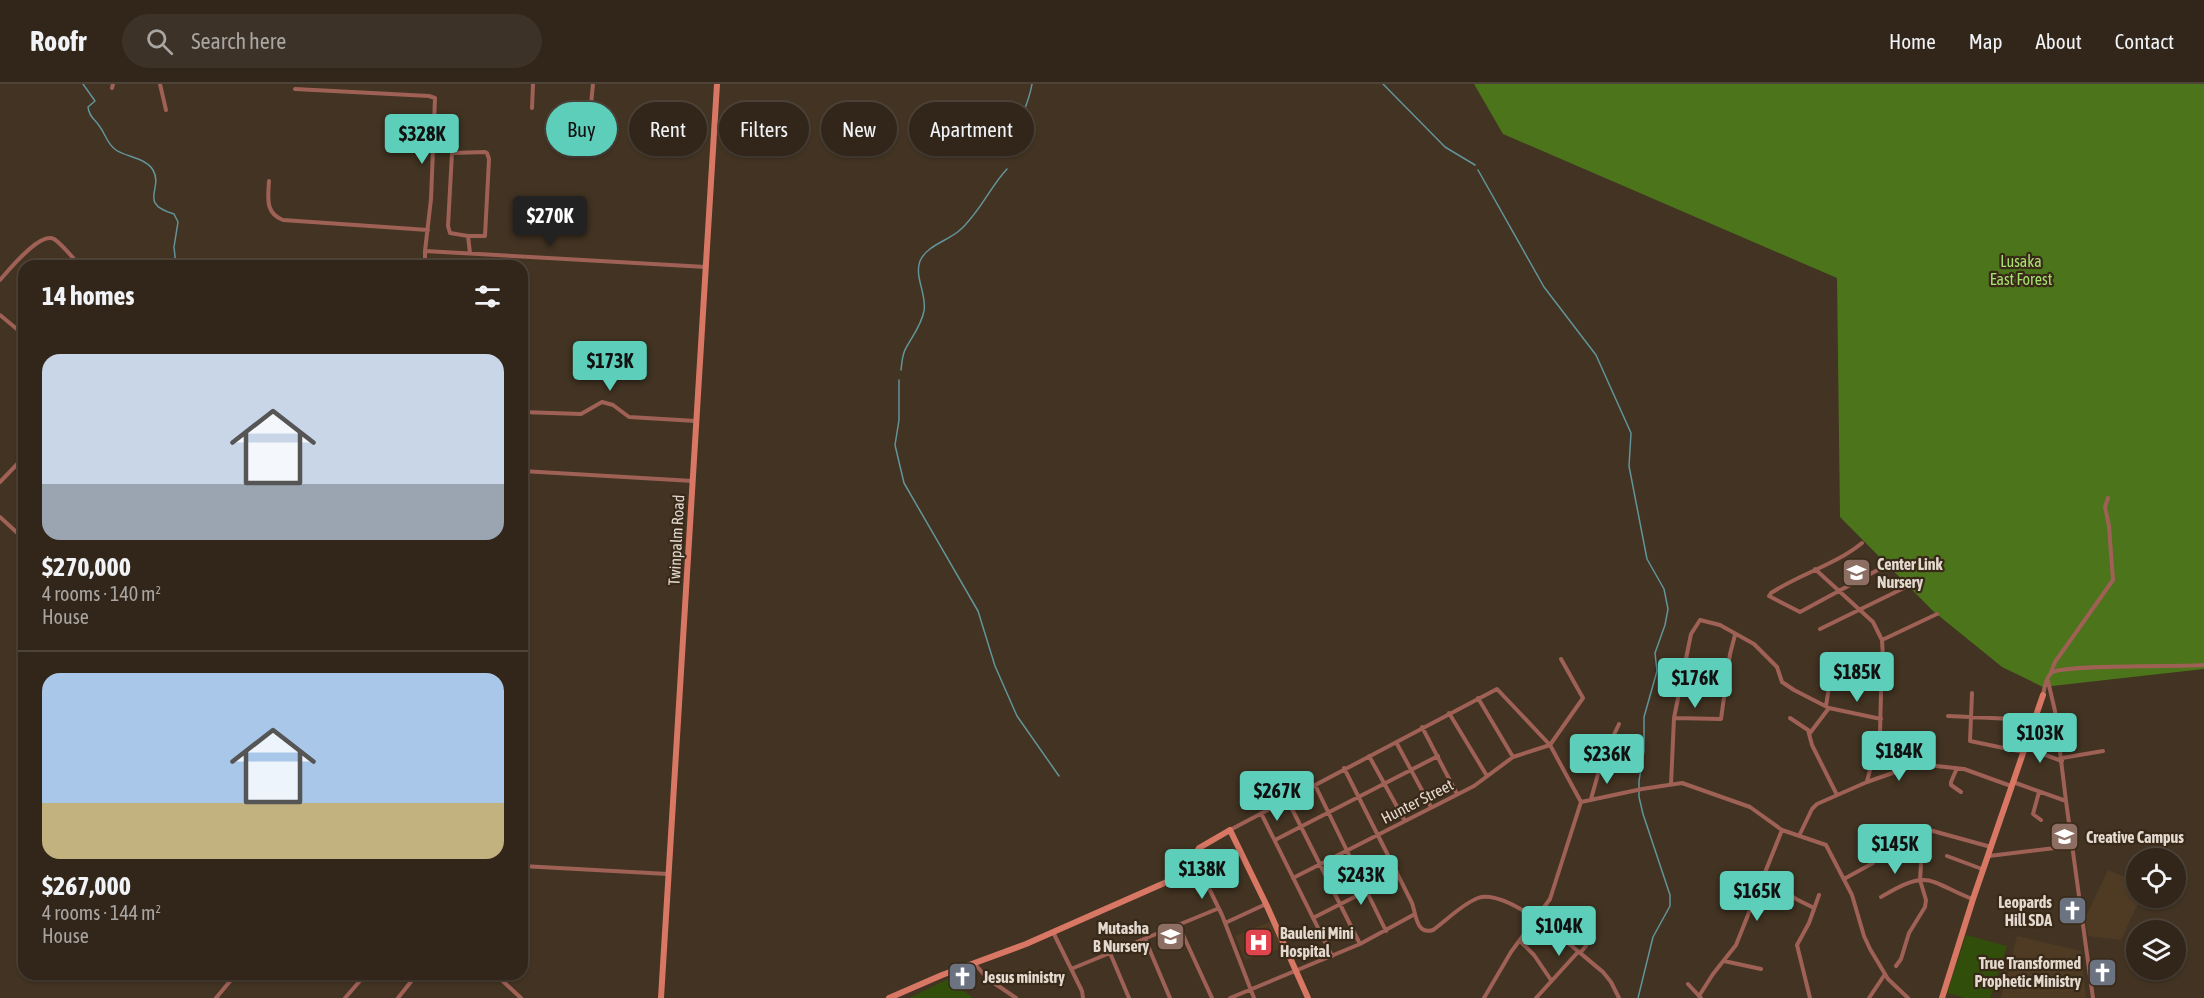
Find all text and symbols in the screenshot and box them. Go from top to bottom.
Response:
search box [122,14,542,68]
text: Roofr [30,25,86,57]
icon: search [143,25,176,58]
text: Search here [191,28,286,54]
text: Home [1889,29,1936,53]
text: Map [1969,29,2003,53]
text: About [2036,29,2082,53]
text: Contact [2115,29,2174,53]
chip: Buy [546,102,617,156]
chip: Rent [629,102,707,156]
chip: Filters [719,102,809,156]
chip: New [821,102,897,156]
chip: Apartment [909,102,1034,156]
pin: $328K [380,114,464,165]
text: $328K [399,122,445,145]
pin: $270K [508,196,592,247]
text: $270K [527,204,573,227]
park label: Lusaka East Forest [1990,252,2053,288]
icon: filters [471,280,504,313]
text: 14 homes [42,281,135,311]
pin: $173K [568,341,652,392]
text: $173K [587,349,633,372]
icon: home [219,393,327,501]
street label: Twinpalm Road [665,494,688,586]
text: $270,000 [42,552,131,582]
place label: Center Link Nursery [1877,555,1943,591]
school or university icon: Center Link Nursery [1840,557,1872,589]
text: 4 rooms · 140 m² [42,582,161,605]
text: House [42,605,89,628]
pin: $185K [1815,652,1899,703]
pin: $176K [1653,658,1737,709]
text: $185K [1834,660,1880,683]
text: $176K [1672,666,1718,689]
icon: home [219,712,327,820]
pin: $103K [1998,713,2082,764]
text: $103K [2017,721,2063,744]
pin: $184K [1857,731,1941,782]
pin: $236K [1565,734,1649,785]
text: $184K [1876,739,1922,762]
text: $236K [1584,742,1630,765]
pin: $267K [1235,771,1319,822]
street label: Hunter Street [1378,775,1456,827]
text: $267K [1254,779,1300,802]
school or university icon: Creative Campus [2049,821,2081,853]
pin: $145K [1853,824,1937,875]
place label: Creative Campus [2086,828,2184,846]
text: $145K [1872,832,1918,855]
map controls [2126,848,2186,980]
button: locate [2126,848,2186,908]
pin: $138K [1160,849,1244,900]
pin: $243K [1319,855,1403,906]
text: $138K [1179,857,1225,880]
text: $243K [1338,863,1384,886]
text: $267,000 [42,871,131,901]
pin: $165K [1715,871,1799,922]
text: $165K [1734,879,1780,902]
place label: Leopards Hill SDA [1998,893,2052,929]
church icon: Leopards Hill SDA [2057,895,2089,927]
text: 4 rooms · 144 m² [42,901,161,924]
pin: $104K [1517,906,1601,957]
text: $104K [1536,914,1582,937]
place label: Mutasha B Nursery [1093,919,1149,955]
button: layers [2126,920,2186,980]
school or university icon: Mutasha B Nursery [1154,921,1186,953]
text: House [42,924,89,947]
place label: Bauleni Mini Hospital [1280,924,1354,960]
hospital icon: Bauleni Mini Hospital [1243,926,1275,958]
place label: True Transformed Prophetic Ministry [1975,954,2081,990]
church icon: True Transformed Prophetic Ministry [2086,956,2118,988]
church icon: Jesus ministry [946,961,978,993]
place label: Jesus ministry [982,968,1065,986]

